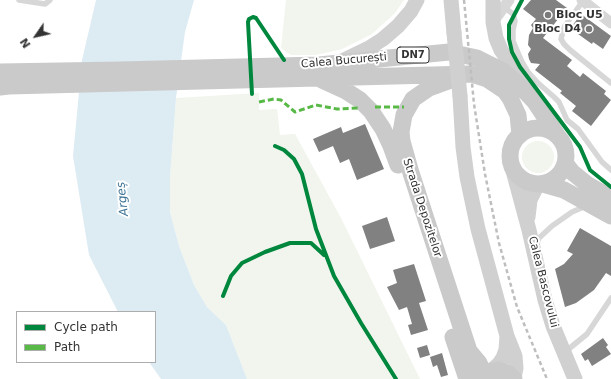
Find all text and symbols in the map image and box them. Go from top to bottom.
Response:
place label: Bloc U5 [556,8,603,22]
marker: Bloc U5 [543,10,553,20]
north arrow [16,16,56,56]
place label: Bloc D4 [534,22,581,36]
marker: Bloc D4 [584,24,594,34]
text: N [18,36,34,50]
road number: DN7 [397,47,429,63]
street label: Calea București [301,51,387,71]
street label: Strada Depozitelor [400,157,444,259]
water label: Argeș [114,181,132,217]
street label: Calea Bascovului [525,235,561,329]
legend [16,311,156,363]
text: Cycle path [54,320,118,334]
text: Path [54,340,80,354]

